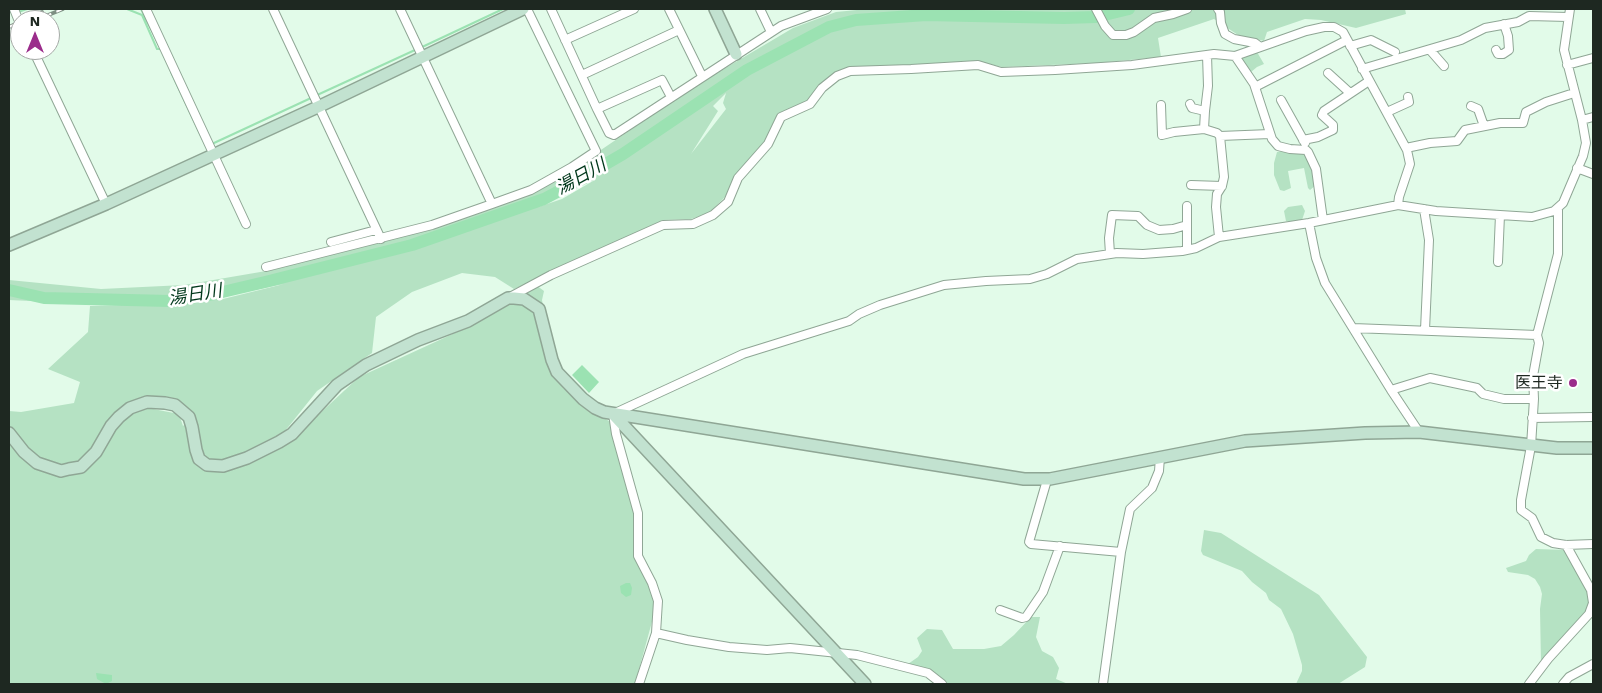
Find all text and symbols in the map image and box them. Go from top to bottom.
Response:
north arrow [10,10,60,60]
text: N [30,13,40,29]
water label: 湯日川 [552,154,610,200]
water label: 湯日川 [167,280,223,310]
place label: 医王寺 [1515,373,1563,393]
marker: 医王寺 [1567,377,1579,389]

